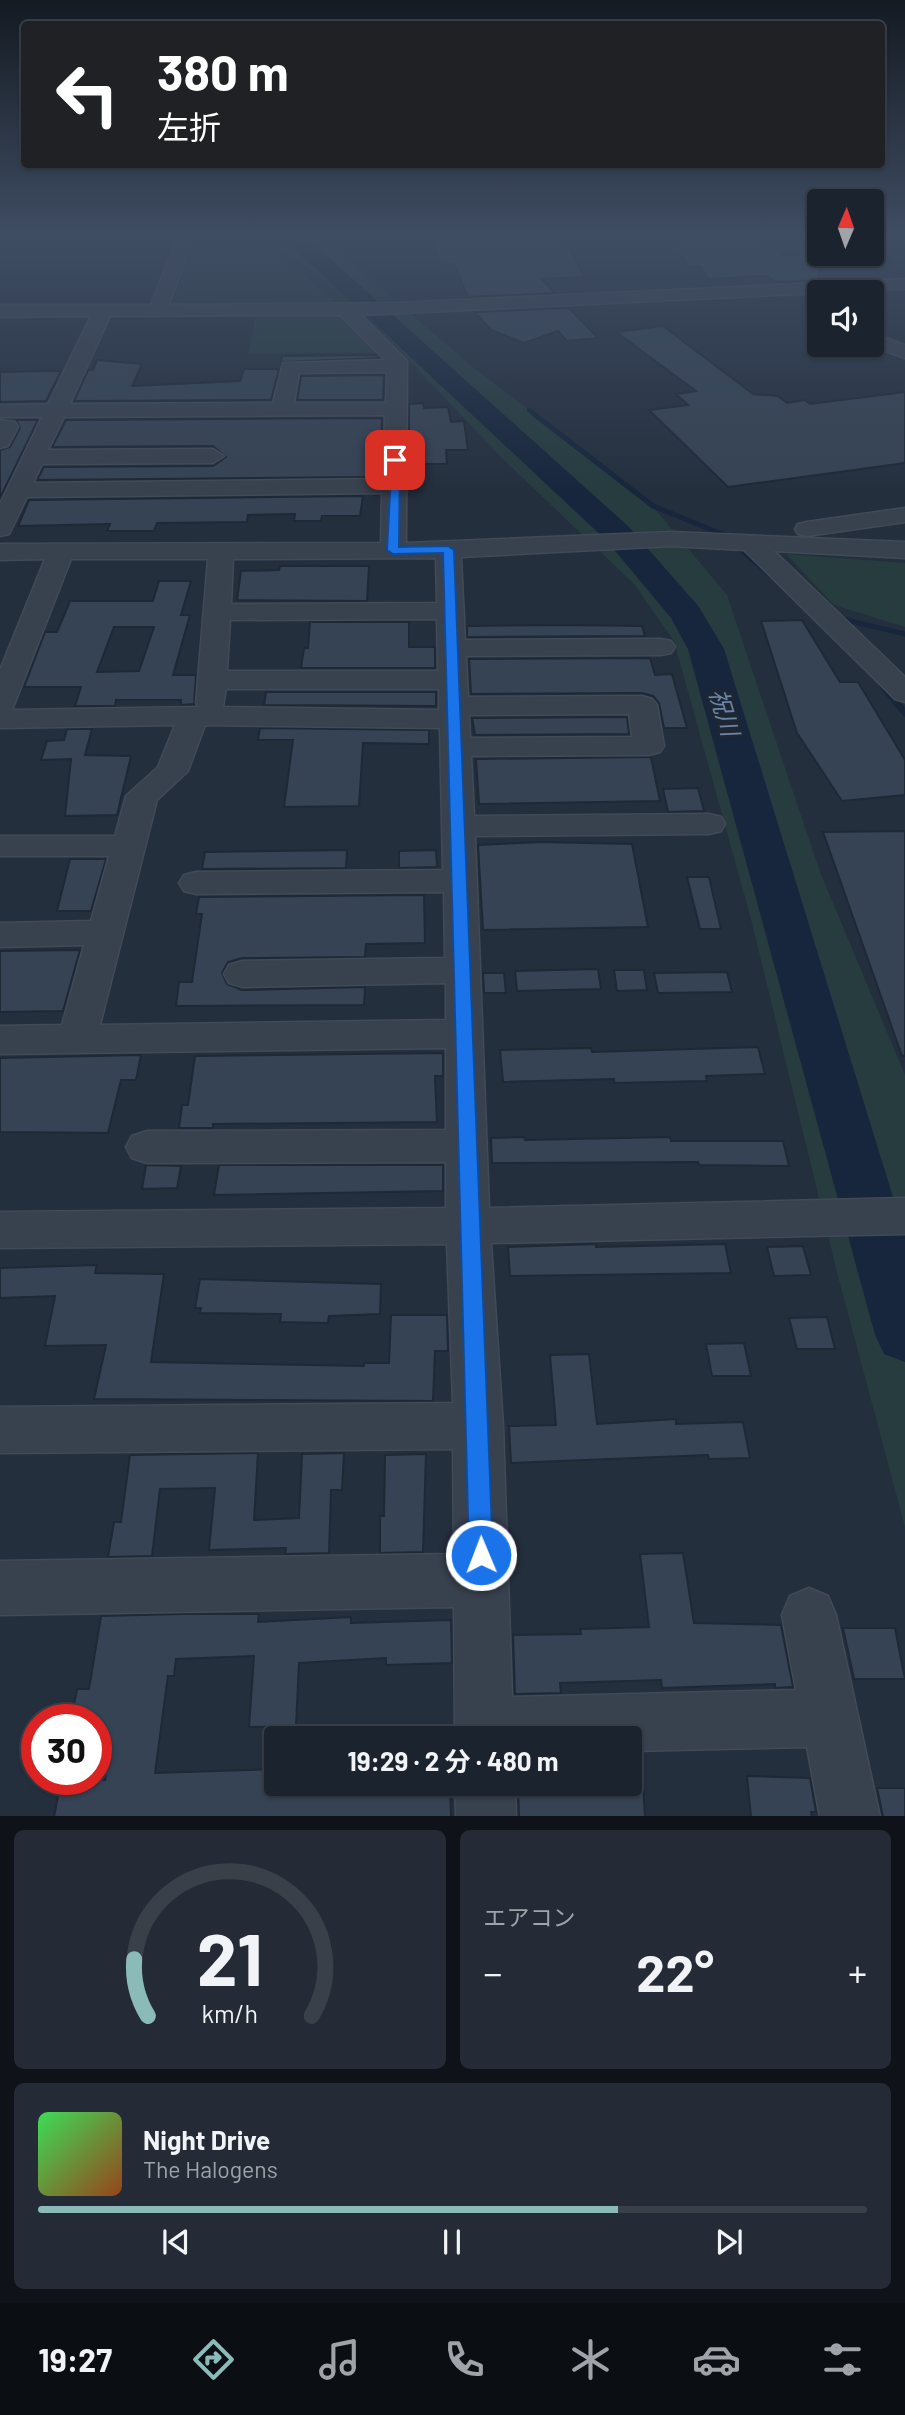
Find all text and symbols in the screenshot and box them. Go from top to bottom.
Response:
text: 380 m [157,42,289,101]
icon: left [42,49,133,140]
text: 左折 [157,107,221,145]
north arrow [807,189,884,266]
map controls [807,189,884,357]
button: sound [807,280,884,357]
pin [365,430,425,490]
icon: arrive [376,441,414,479]
water label: 祝川 [704,685,747,742]
position arrow [444,1518,518,1592]
speed limit sign: 30 [21,1704,112,1795]
text: 19:29 · 2 分 · 480 m [347,1745,559,1776]
text: エアコン [484,1903,576,1931]
text: 21 [197,1913,263,2001]
text: 22° [636,1940,714,2002]
text: − [484,1949,503,1995]
text: + [848,1949,867,1995]
text: km/h [201,1997,258,2027]
text: Night Drive [143,2124,270,2155]
text: The Halogens [143,2155,278,2183]
icon: previous [157,2223,195,2261]
icon: pause [433,2223,471,2261]
icon: next [710,2223,748,2261]
icon: directions [189,2335,238,2384]
icon: music [315,2335,364,2384]
icon: phone [440,2335,489,2384]
icon: climate [566,2335,615,2384]
icon: car [692,2335,741,2384]
icon: filters [818,2335,867,2384]
text: 19:27 [38,2340,112,2378]

